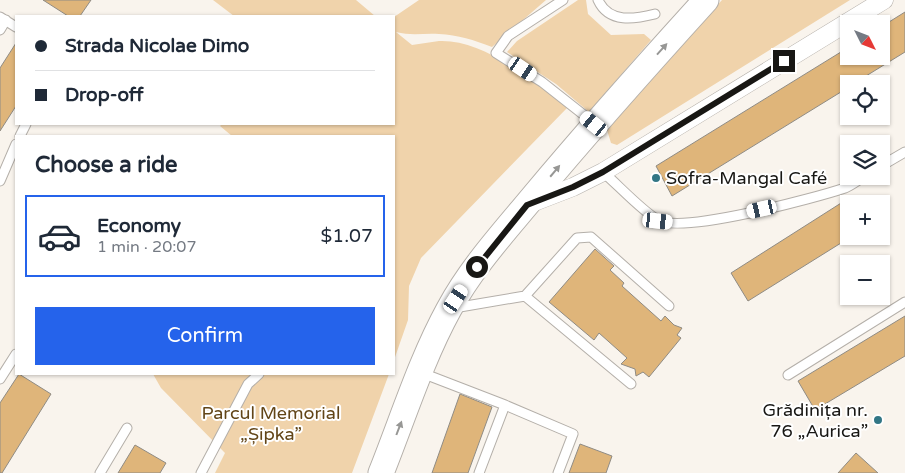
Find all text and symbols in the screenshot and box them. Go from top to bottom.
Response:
north arrow [840,15,890,65]
map controls [840,15,890,305]
text: Strada Nicolae Dimo [65,35,249,57]
one-way arrow [656,42,667,55]
route end [773,50,795,72]
car [506,54,539,84]
button: locate [840,75,890,125]
text: Drop-off [65,84,144,106]
car [577,109,610,139]
button: layers [840,135,890,185]
text: Choose a ride [35,152,178,178]
one-way arrow [549,165,560,178]
place label: Sofra-Mangal Café [666,167,827,189]
marker: Sofra-Mangal Café [650,172,662,184]
button: + [840,195,890,245]
car [745,198,778,220]
car [642,212,673,230]
icon: car [37,214,82,259]
text: Economy [97,215,181,237]
text: $1.07 [321,225,373,247]
text: 1 min · 20:07 [97,237,196,257]
button: − [840,255,890,305]
route start [466,256,488,278]
car [441,282,470,316]
button: Confirm [35,307,375,365]
place label: Grădinița nr. 76 „Aurica” [762,399,868,442]
park label: Parcul Memorial „Șipka” [202,402,340,445]
marker: Grădinița nr. 76 „Aurica” [872,414,884,426]
one-way arrow [396,420,403,435]

